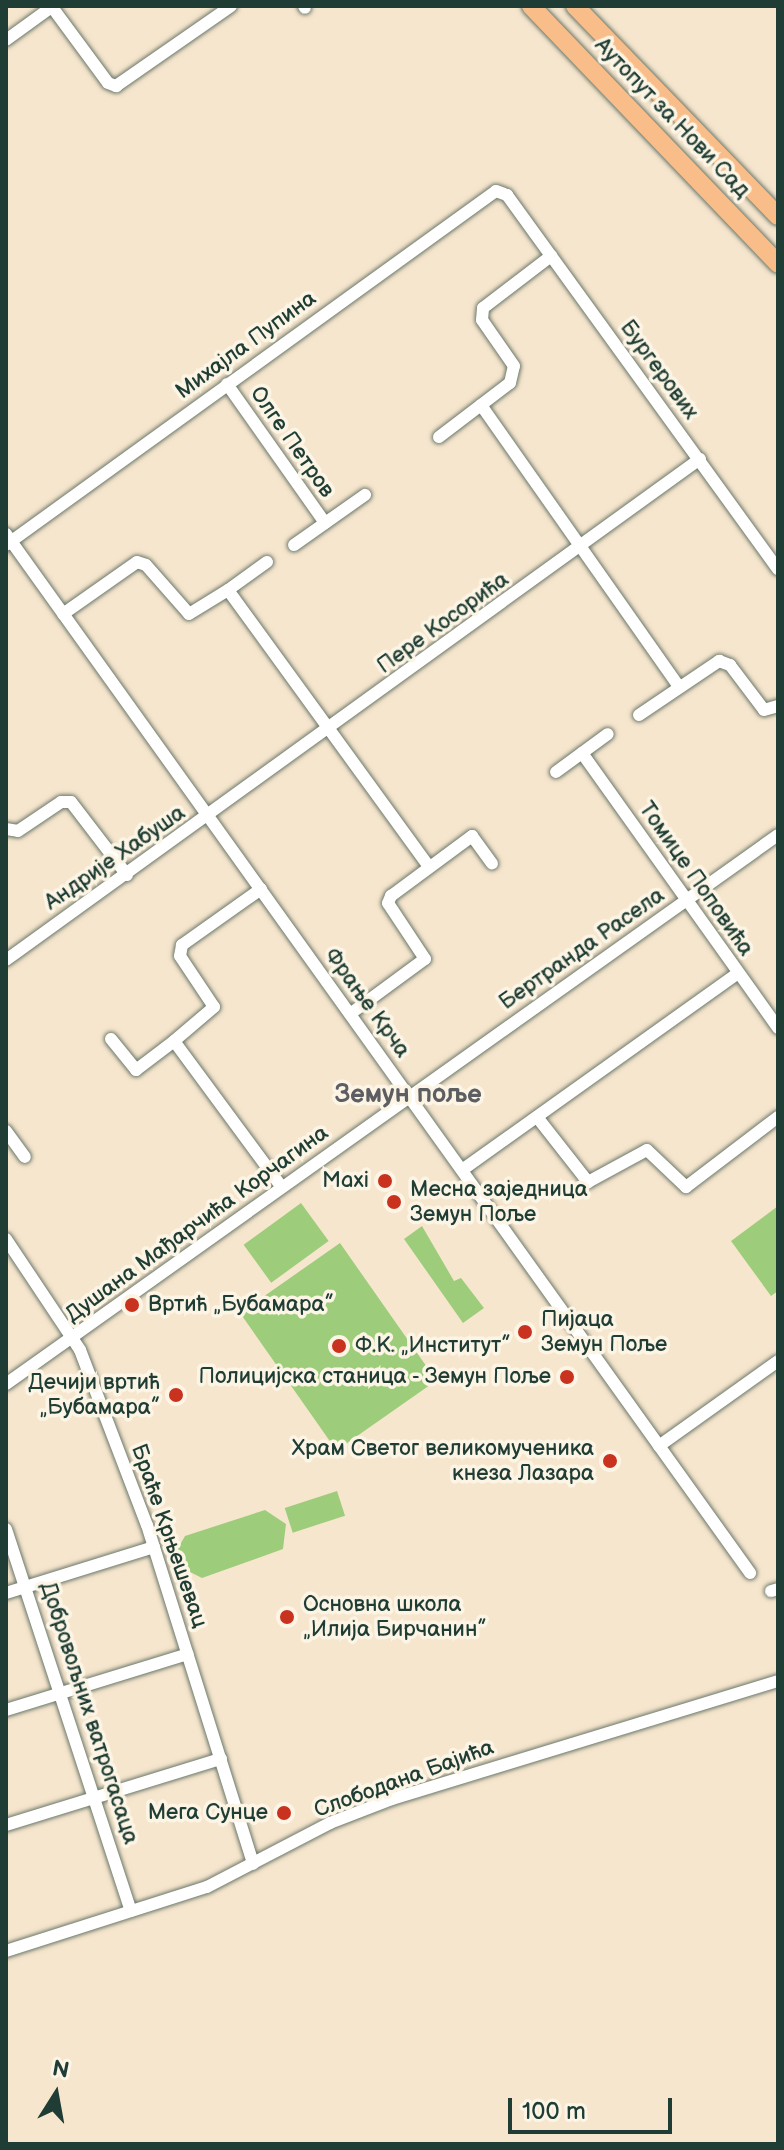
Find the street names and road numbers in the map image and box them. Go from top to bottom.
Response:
street label: Аутопут за Нови Сад [589,33,755,203]
street label: Михајла Пупина [171,285,321,405]
street label: Бургерових [614,315,704,425]
street label: Олге Петров [244,381,340,503]
street label: Пере Косорића [372,566,514,680]
street label: Томице Поповића [633,797,759,961]
street label: Андрије Хабуша [40,800,190,916]
street label: Бертранда Расела [494,882,670,1016]
street label: Фрање Крча [318,943,416,1063]
street label: Душана Мађарчића Корчагина [61,1120,333,1328]
street label: Браће Крњешевац [125,1441,213,1631]
street label: Добровољних ватрогасаца [34,1579,144,1847]
street label: Слободана Бајића [311,1734,497,1824]

